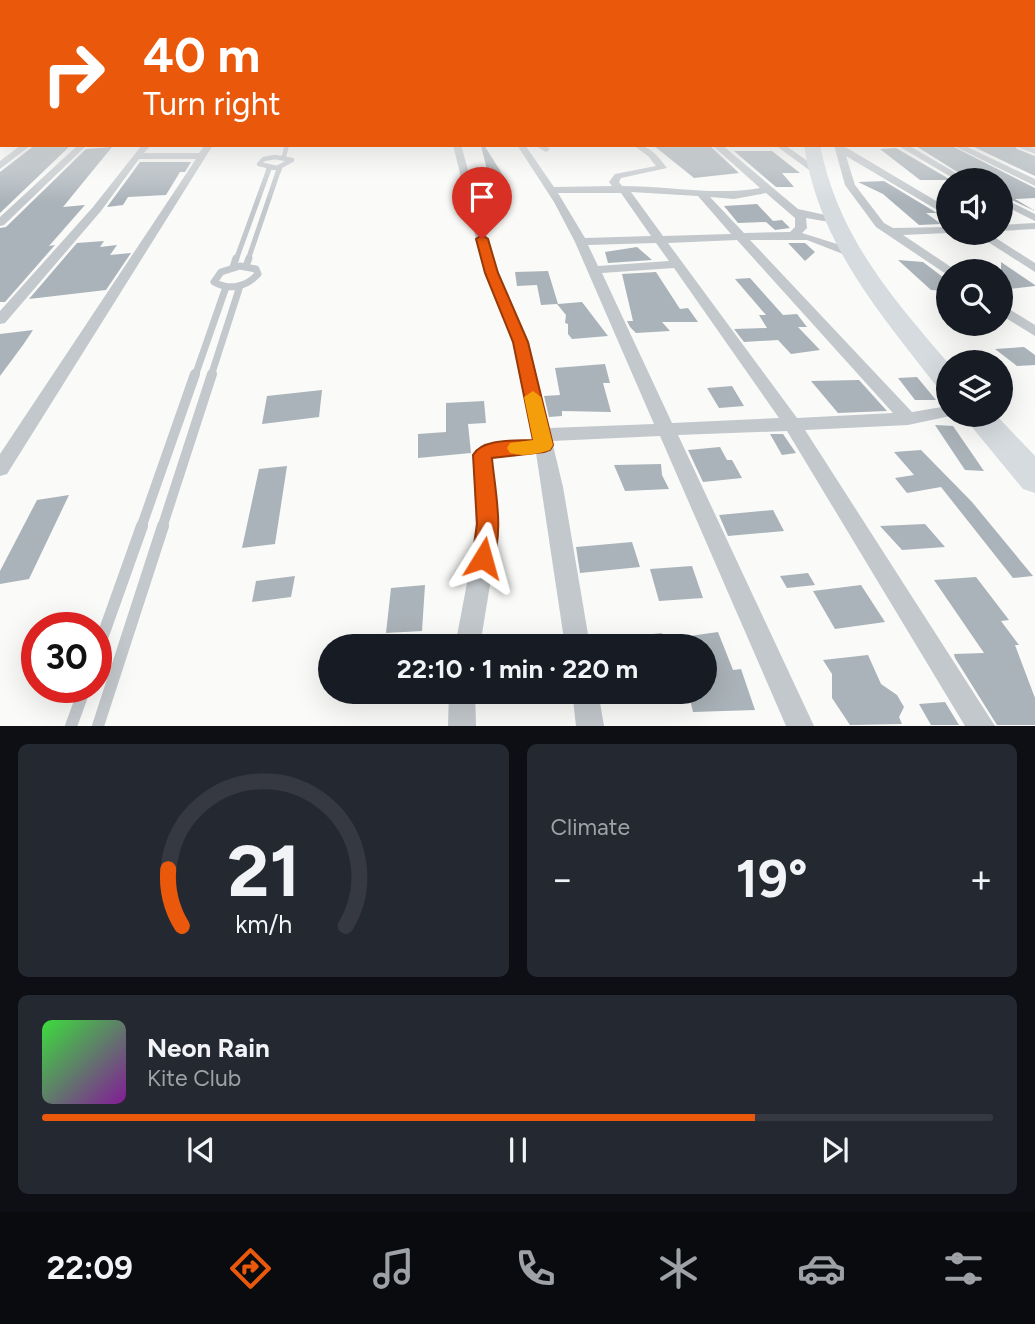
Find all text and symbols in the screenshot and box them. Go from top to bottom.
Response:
text: 40 m [143,25,260,84]
icon: right [28,28,119,119]
text: Turn right [143,85,281,123]
pin [452,167,512,239]
map controls [936,168,1013,427]
button: sound [936,168,1013,245]
icon: arrive [463,178,501,216]
button: search [936,259,1013,336]
button: layers [936,350,1013,427]
position arrow [446,521,520,595]
speed limit sign: 30 [21,612,112,703]
text: 22:10 · 1 min · 220 m [397,653,638,685]
text: Climate [551,813,630,841]
text: 21 [227,828,300,915]
text: 19° [736,848,808,910]
text: − [551,856,574,902]
text: + [969,856,993,902]
text: km/h [235,909,292,939]
text: Neon Rain [147,1032,270,1064]
text: Kite Club [147,1064,241,1092]
icon: previous [182,1131,220,1169]
icon: pause [499,1131,537,1169]
icon: next [816,1131,854,1169]
icon: directions [226,1244,275,1293]
icon: music [369,1244,418,1293]
icon: phone [511,1244,560,1293]
icon: climate [654,1244,703,1293]
icon: car [797,1244,846,1293]
icon: filters [939,1244,988,1293]
text: 22:09 [47,1249,133,1287]

